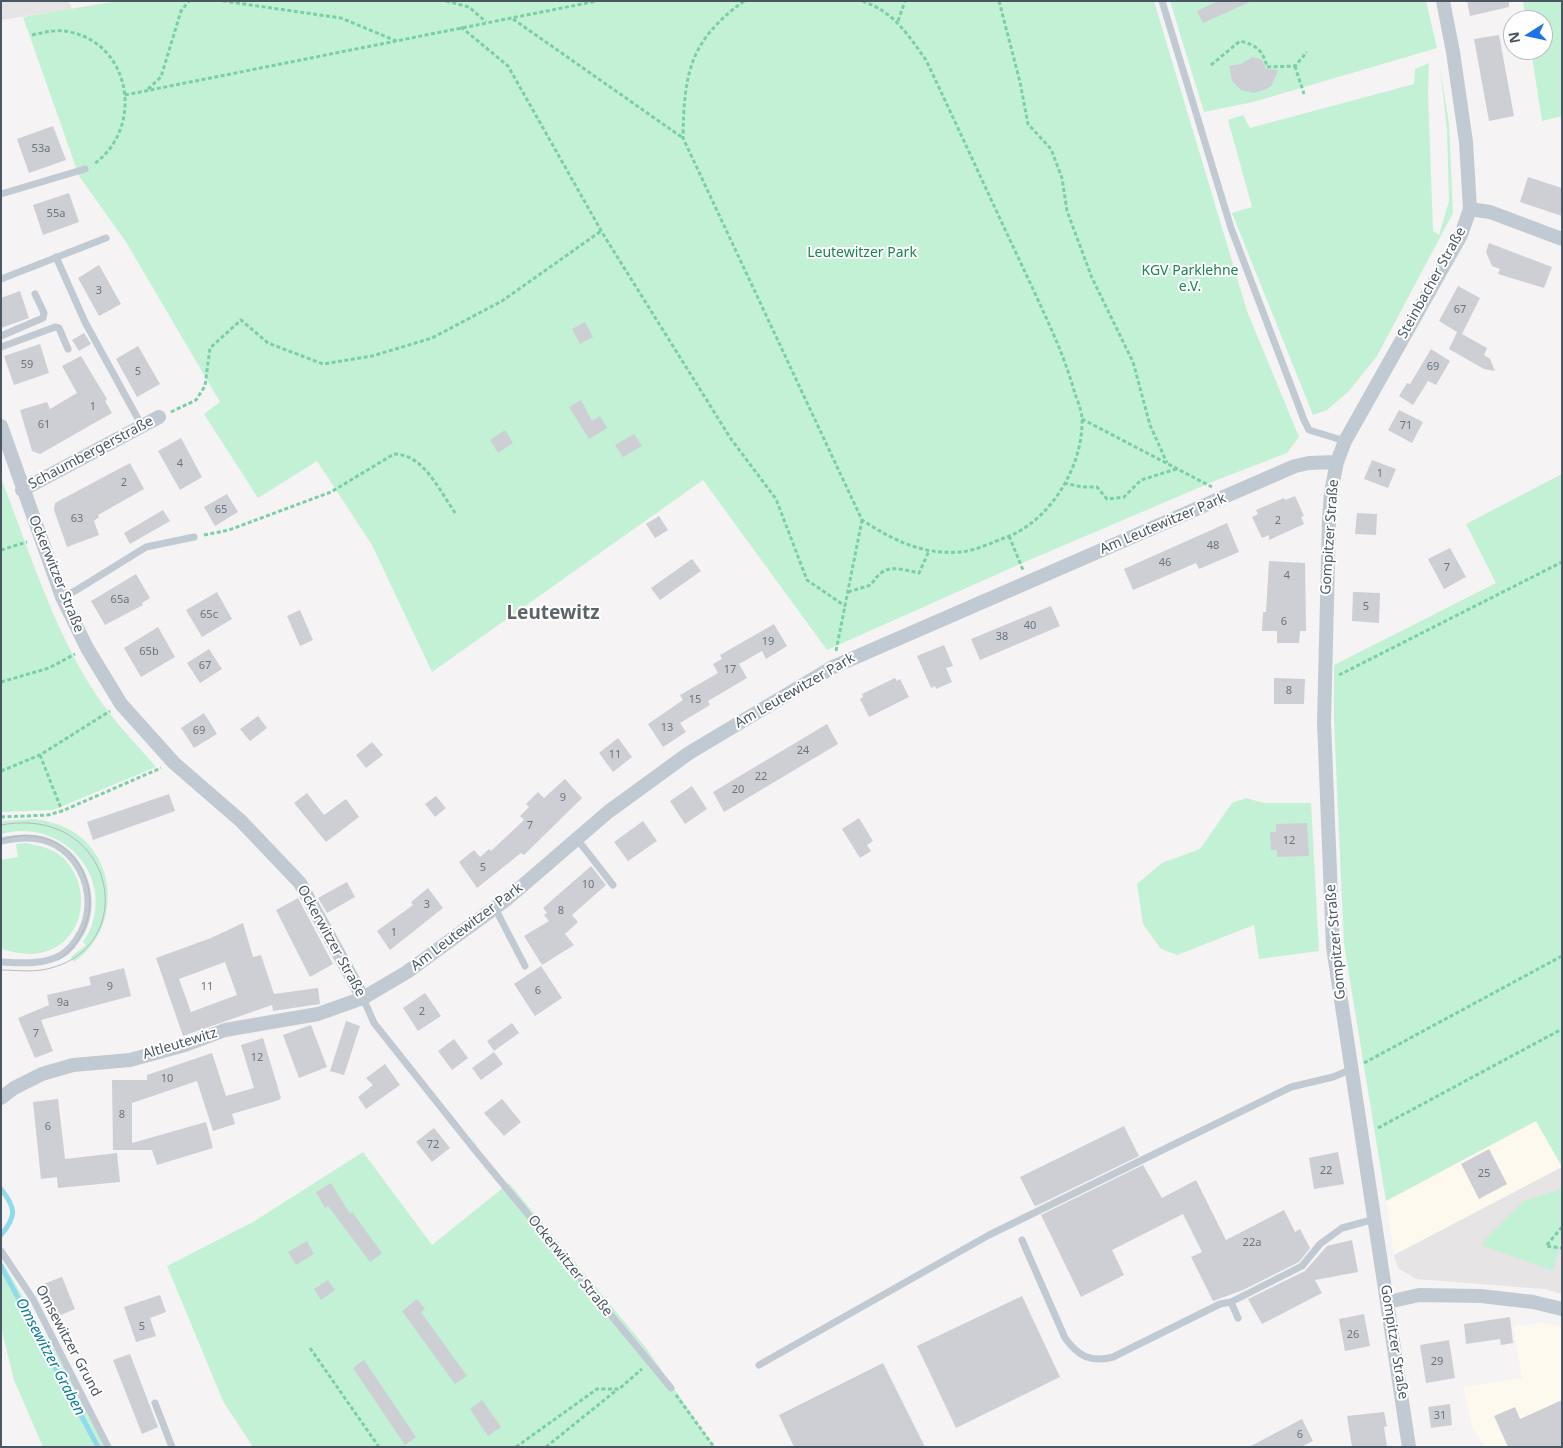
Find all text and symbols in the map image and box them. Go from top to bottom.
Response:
north arrow [1503,10,1553,60]
text: N [1503,30,1524,45]
house number: 53a [32,142,50,156]
house number: 55a [47,207,65,221]
street label: Steinbacher Straße [1394,224,1470,342]
park label: Leutewitzer Park [807,245,917,261]
park label: KGV Parklehne e.V. [1142,263,1238,296]
house number: 3 [96,284,102,298]
house number: 67 [1454,303,1466,317]
house number: 59 [21,358,33,372]
house number: 69 [1427,360,1439,374]
house number: 5 [135,365,141,379]
house number: 1 [90,400,96,414]
street label: Schaumbergerstraße [26,413,156,493]
house number: 61 [38,418,50,432]
house number: 71 [1400,419,1412,433]
house number: 4 [177,457,183,471]
house number: 1 [1377,467,1383,481]
house number: 2 [121,476,127,490]
street label: Gompitzer Straße [1318,479,1342,595]
street label: Am Leutewitzer Park [1097,490,1229,558]
house number: 65 [215,503,227,517]
house number: 63 [71,512,83,526]
street label: Ockerwitzer Straße [25,513,87,635]
house number: 2 [1275,514,1281,528]
house number: 48 [1207,539,1219,553]
house number: 46 [1159,556,1171,570]
house number: 7 [1444,561,1450,575]
house number: 4 [1284,569,1290,583]
house number: 65a [111,593,129,607]
house number: 5 [1363,600,1369,614]
district label: Leutewitz [506,603,600,625]
house number: 65c [200,608,218,622]
house number: 6 [1281,615,1287,629]
house number: 40 [1024,619,1036,633]
house number: 38 [996,630,1008,644]
house number: 19 [762,635,774,649]
house number: 65b [139,645,159,659]
street label: Am Leutewitzer Park [732,650,858,732]
house number: 67 [199,659,211,673]
house number: 17 [724,663,736,677]
house number: 8 [1286,684,1292,698]
house number: 15 [689,693,701,707]
house number: 13 [661,721,673,735]
house number: 69 [193,724,205,738]
house number: 24 [797,744,809,758]
house number: 11 [609,748,621,762]
house number: 22 [755,770,767,784]
house number: 20 [732,783,744,797]
house number: 9 [560,791,566,805]
house number: 7 [527,819,533,833]
house number: 12 [1283,834,1295,848]
house number: 5 [480,861,486,875]
house number: 10 [582,878,594,892]
street label: Am Leutewitzer Park [408,880,526,974]
street label: Ockerwitzer Straße [293,882,369,1000]
street label: Gompitzer Straße [1323,884,1349,1000]
house number: 3 [424,898,430,912]
house number: 8 [558,904,564,918]
house number: 1 [391,926,397,940]
house number: 9 [107,980,113,994]
house number: 11 [201,980,213,994]
house number: 6 [535,984,541,998]
house number: 9a [57,996,69,1010]
house number: 2 [419,1005,425,1019]
street label: Altleutewitz [141,1025,219,1063]
house number: 7 [33,1027,39,1041]
house number: 12 [251,1051,263,1065]
house number: 10 [161,1072,173,1086]
house number: 8 [119,1108,125,1122]
house number: 6 [45,1120,51,1134]
house number: 72 [427,1138,439,1152]
house number: 22 [1320,1164,1332,1178]
house number: 25 [1478,1167,1490,1181]
street label: Ockerwitzer Straße [524,1212,616,1320]
house number: 22a [1243,1236,1261,1250]
street label: Omsewitzer Grund [32,1282,104,1400]
street label: Gompitzer Straße [1377,1284,1411,1400]
water label: Omsewitzer Graben [11,1295,89,1419]
house number: 5 [139,1320,145,1334]
house number: 26 [1347,1328,1359,1342]
house number: 29 [1431,1355,1443,1369]
house number: 31 [1434,1409,1446,1423]
house number: 6 [1297,1428,1303,1442]

